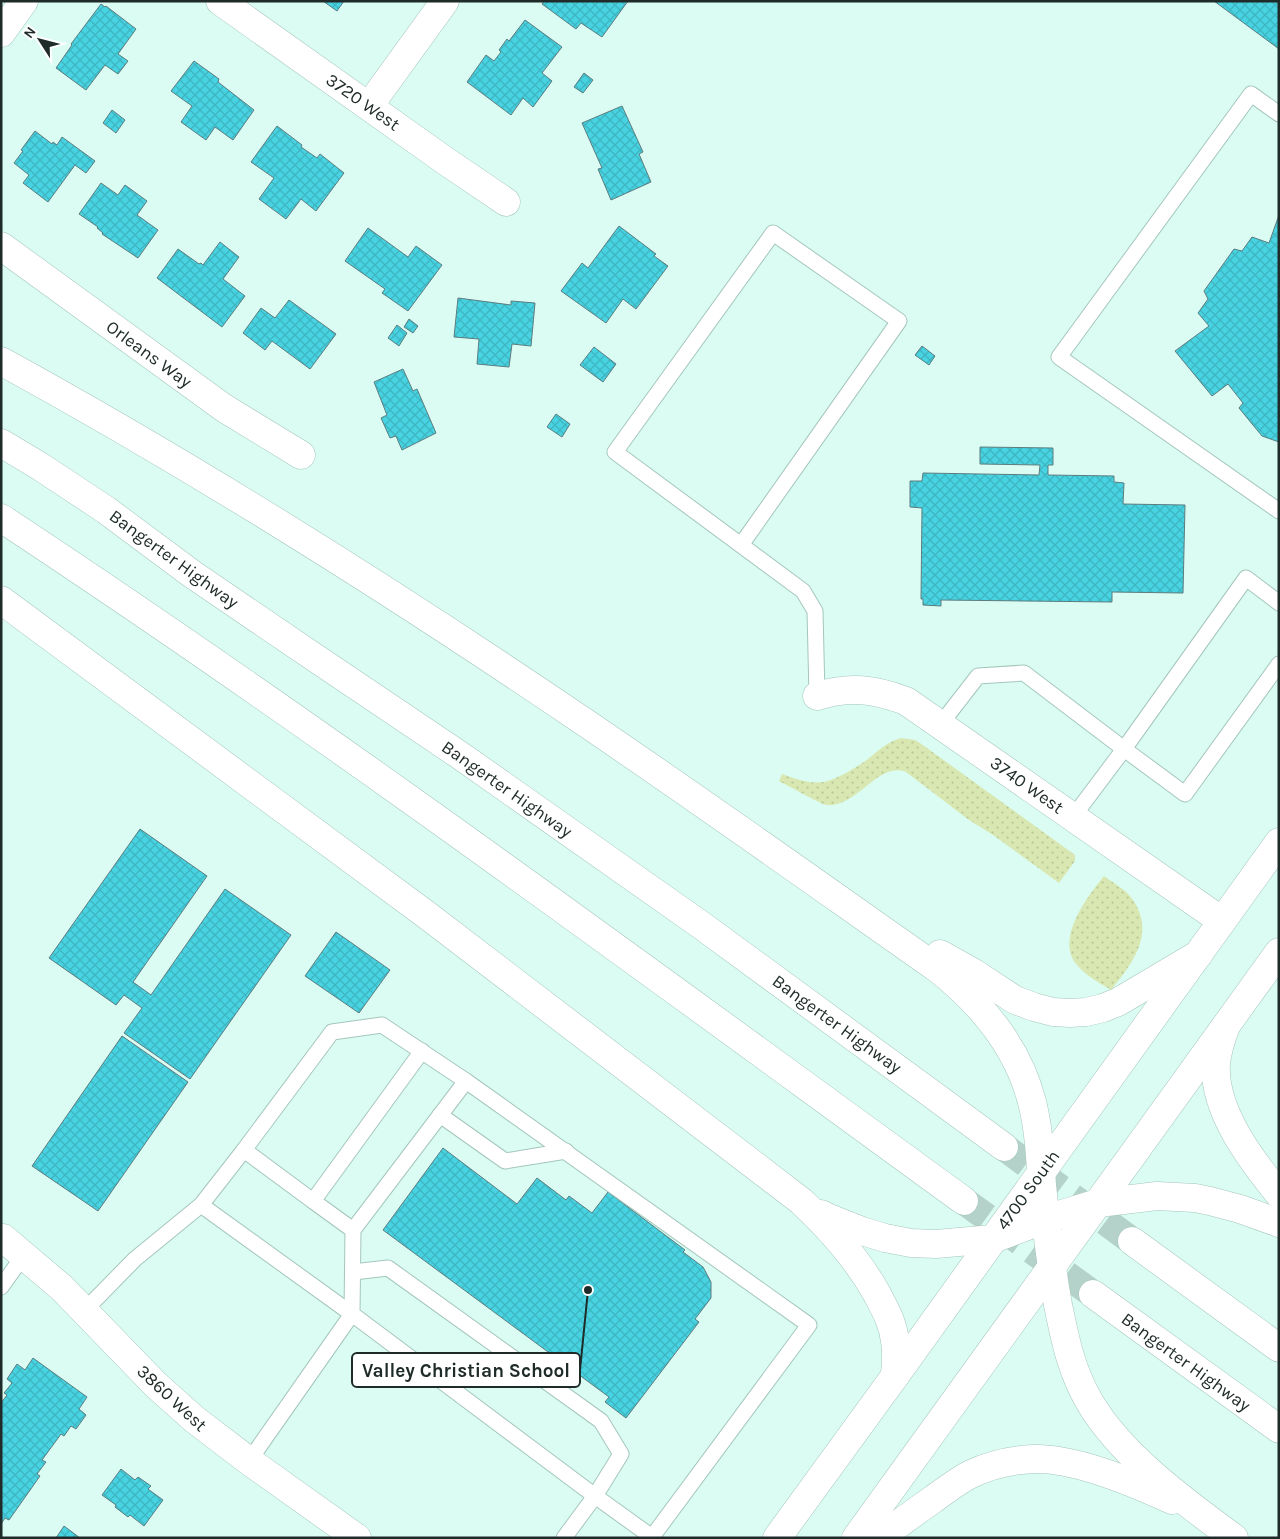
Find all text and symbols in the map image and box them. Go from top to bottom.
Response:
north arrow [15,15,65,65]
text: N [20,24,40,42]
street label: 3720 West [322,68,404,136]
street label: Orleans Way [102,315,197,393]
street label: Bangerter Highway [105,505,243,614]
street label: Bangerter Highway [437,736,577,843]
street label: 3740 West [986,752,1068,819]
street label: Bangerter Highway [768,970,906,1079]
street label: 4700 South [992,1146,1064,1234]
street label: Bangerter Highway [1117,1308,1255,1417]
callout: Valley Christian School [352,1353,580,1387]
street label: 3860 West [132,1360,212,1436]
text: Valley Christian School [362,1360,570,1382]

